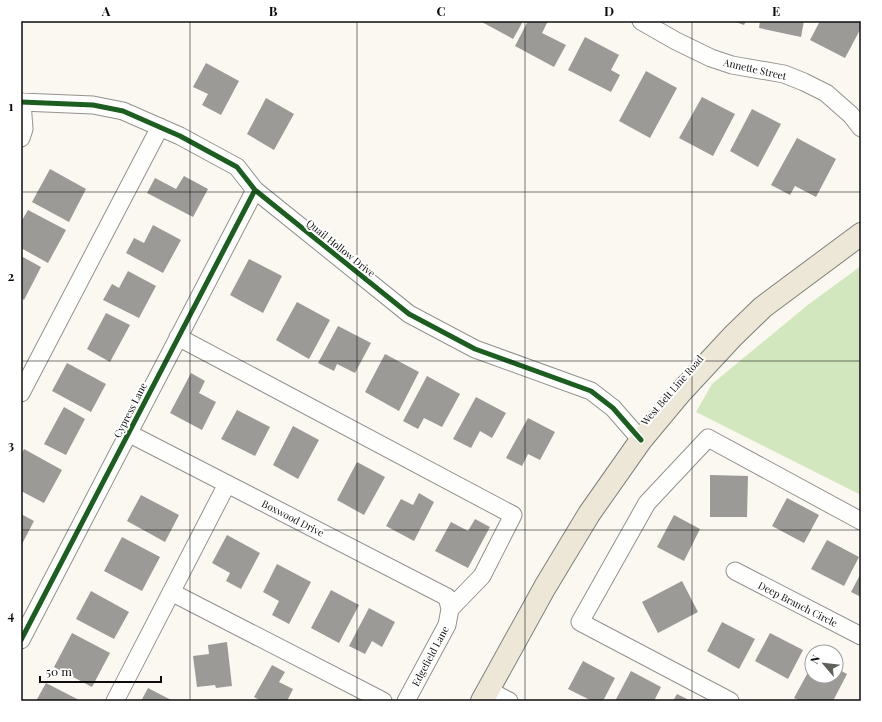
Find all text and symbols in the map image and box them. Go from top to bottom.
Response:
text: A [101,2,111,19]
text: B [269,2,278,19]
text: C [436,2,446,19]
text: D [604,2,614,19]
text: E [772,2,780,19]
street label: Annette Street [721,55,788,83]
text: 1 [9,97,14,114]
street label: Quail Hollow Drive [304,216,378,280]
text: 2 [8,267,15,284]
street label: West Belt Line Road [637,352,707,429]
street label: Cypress Lane [110,380,150,440]
text: 3 [8,436,14,453]
street label: Boxwood Drive [259,496,327,540]
street label: Deep Branch Circle [756,578,840,630]
text: 4 [8,606,15,623]
street label: Edgefield Lane [408,623,452,689]
north arrow [804,644,844,684]
text: N [806,652,823,666]
scale bar [40,658,161,684]
text: 50 m [46,663,72,679]

